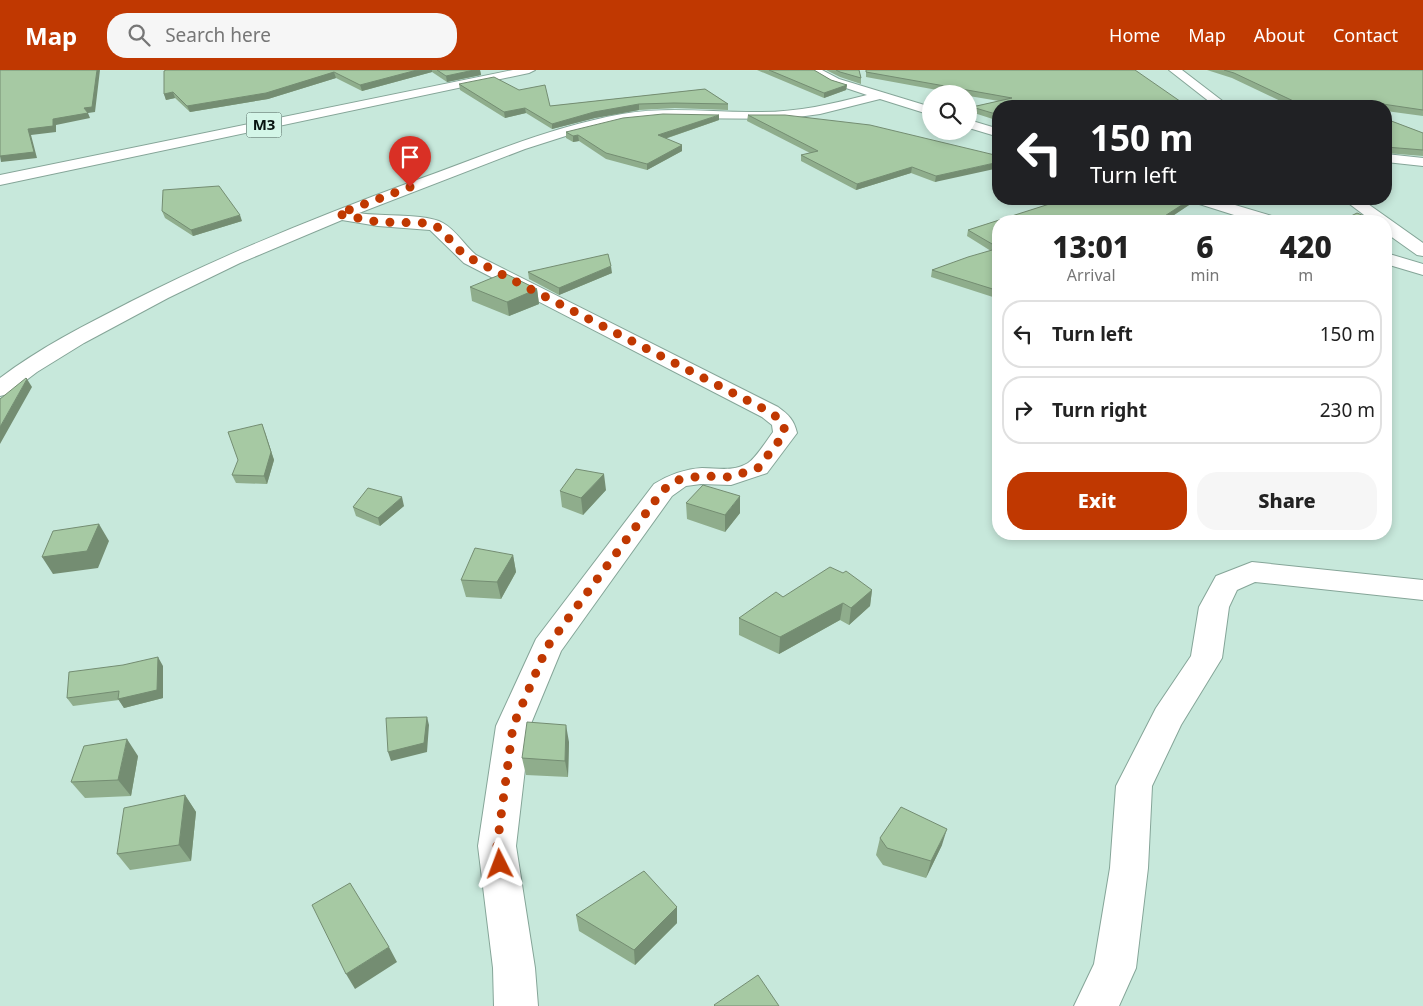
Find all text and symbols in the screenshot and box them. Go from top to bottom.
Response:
search box [107,13,457,58]
text: Map [25,19,77,52]
icon: search [125,21,153,49]
text: Search here [165,22,271,48]
text: Home [1109,23,1160,47]
text: Map [1188,23,1226,47]
text: About [1254,23,1305,47]
text: Contact [1333,23,1398,47]
map controls [922,85,977,140]
button: search [922,85,977,140]
road number: M3 [246,112,282,138]
text: 150 m [1090,114,1193,161]
icon: left [1007,120,1072,185]
pin [389,136,431,187]
icon: arrive [396,143,424,171]
text: Turn left [1090,159,1177,189]
text: 13:01 [1052,226,1130,267]
text: 6 [1196,226,1214,267]
text: 420 [1280,226,1332,267]
text: Arrival [1067,264,1116,286]
text: min [1190,264,1219,286]
text: m [1298,264,1313,286]
icon: left [1009,320,1037,348]
text: Turn left [1052,321,1133,347]
text: 150 m [1320,321,1375,347]
icon: right [1009,396,1037,424]
text: Turn right [1052,397,1147,423]
text: 230 m [1320,397,1375,423]
button: Exit [1007,472,1187,530]
button: Share [1197,472,1377,530]
position arrow [473,837,525,889]

